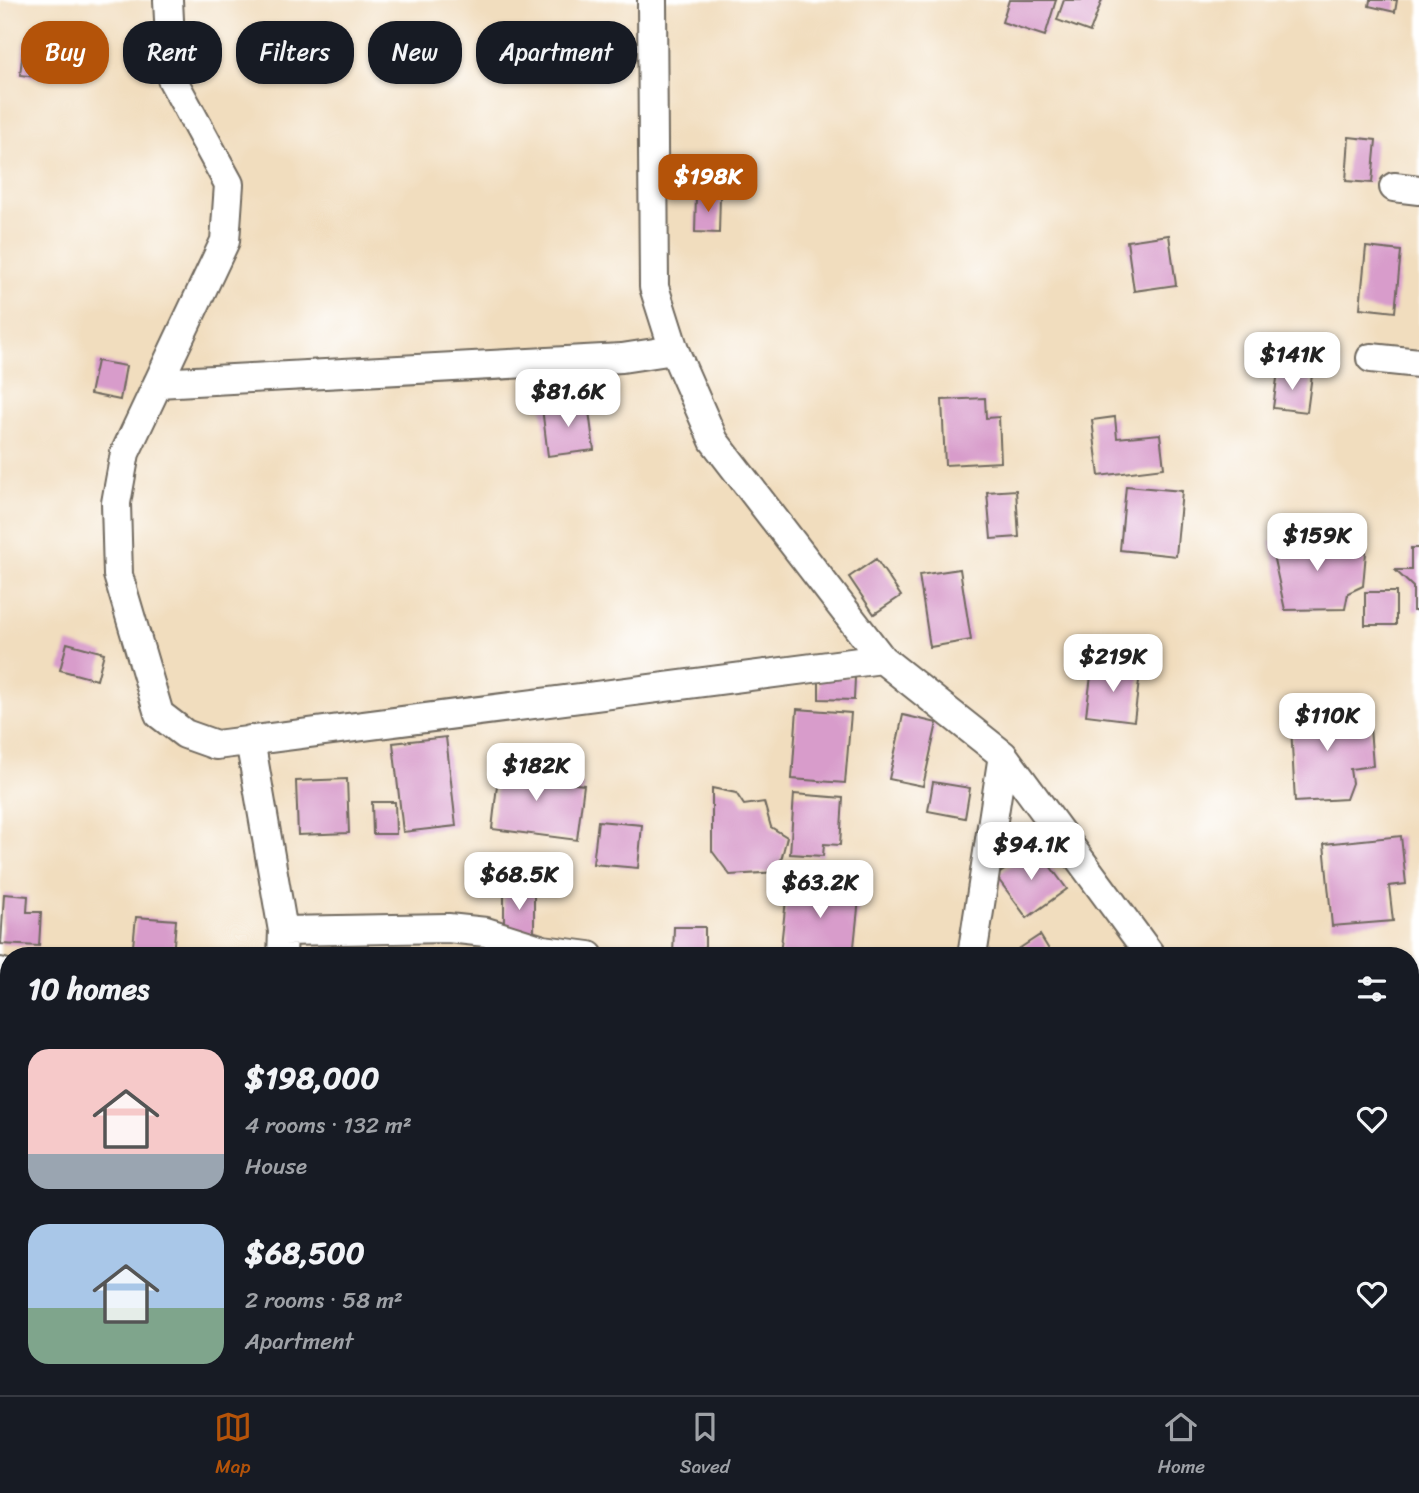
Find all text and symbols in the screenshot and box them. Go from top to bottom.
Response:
chip: Buy [21,21,109,84]
chip: Rent [123,21,222,84]
chip: Filters [236,21,354,84]
chip: New [368,21,462,84]
chip: Apartment [476,21,637,84]
pin: $198K [659,154,757,214]
text: $198K [674,156,742,197]
pin: $141K [1243,332,1341,392]
text: $141K [1260,334,1324,375]
pin: $81.6K [511,370,625,429]
text: $81.6K [531,371,605,412]
pin: $159K [1268,514,1366,573]
text: $159K [1283,515,1351,556]
pin: $219K [1064,634,1162,694]
text: $219K [1080,636,1146,677]
pin: $110K [1278,694,1376,753]
text: $110K [1295,695,1359,736]
pin: $182K [487,744,585,803]
text: $182K [503,745,569,786]
pin: $94.1K [974,822,1088,882]
text: $94.1K [994,824,1068,865]
pin: $68.5K [462,852,576,912]
text: $68.5K [480,854,558,895]
pin: $63.2K [763,860,877,920]
text: $63.2K [782,862,858,903]
text: 10 homes [28,962,149,1016]
icon: filters [1353,970,1391,1008]
text: $198,000 [245,1051,380,1105]
icon: home [84,1077,168,1161]
icon: heart [1353,1100,1391,1138]
text: 4 rooms · 132 m² [245,1105,412,1146]
text: House [245,1146,307,1187]
text: $68,500 [245,1226,365,1280]
icon: home [84,1252,168,1336]
icon: heart [1353,1275,1391,1313]
text: 2 rooms · 58 m² [245,1280,403,1321]
text: Apartment [245,1321,354,1362]
tab: Map [214,1408,252,1483]
tab: Saved [680,1408,730,1483]
tab: Home [1158,1408,1205,1483]

